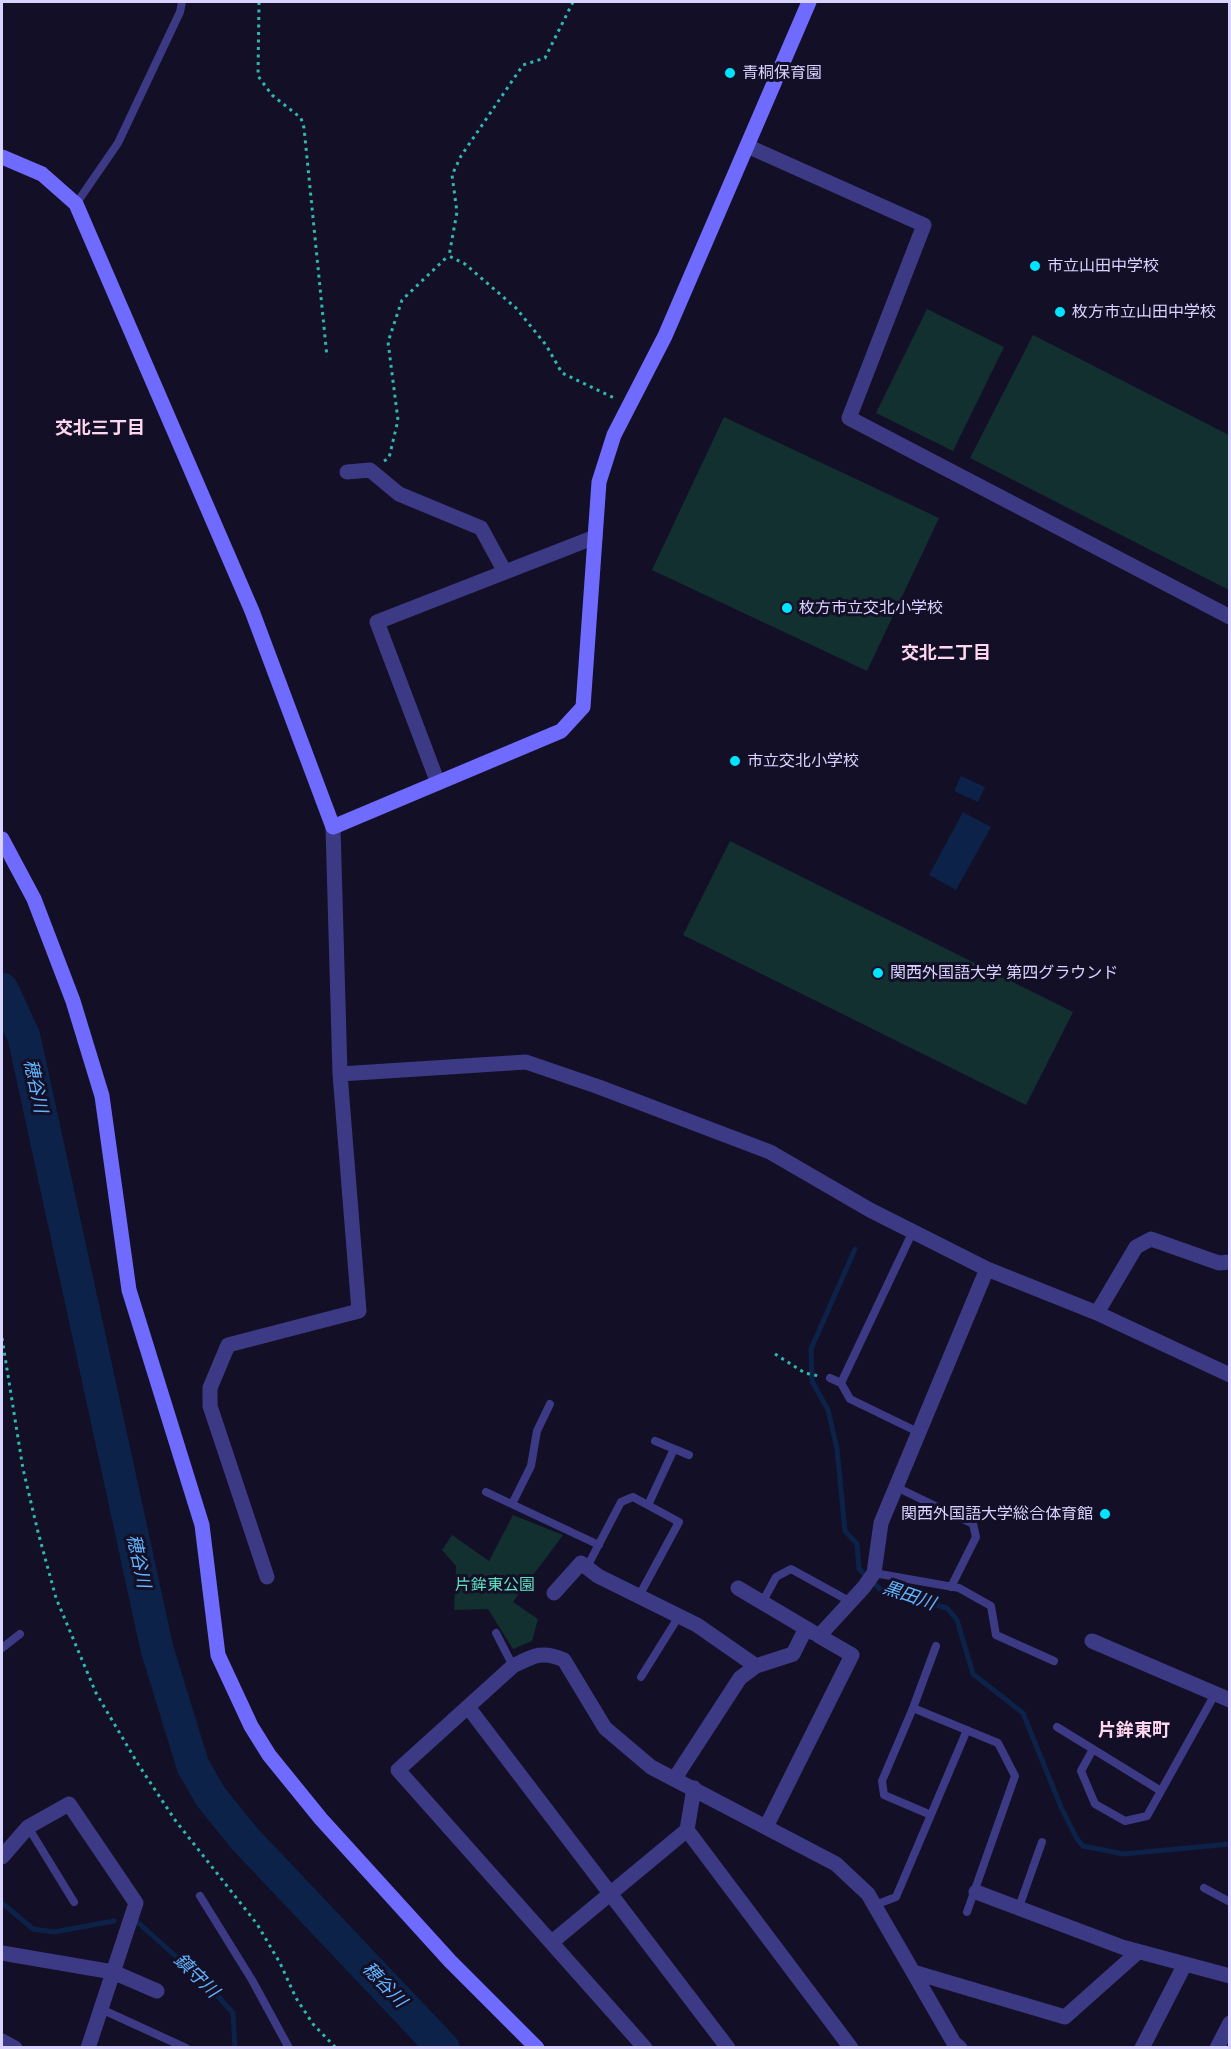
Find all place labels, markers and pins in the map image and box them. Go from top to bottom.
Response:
place label: 青桐保育園 [742,63,822,83]
marker: 青桐保育園 [723,66,737,80]
place label: 市立山田中学校 [1047,256,1159,276]
marker: 市立山田中学校 [1028,259,1042,273]
place label: 枚方市立山田中学校 [1072,302,1216,322]
marker: 枚方市立山田中学校 [1053,305,1067,319]
place label: 枚方市立交北小学校 [799,598,943,618]
marker: 枚方市立交北小学校 [780,601,794,615]
place label: 市立交北小学校 [747,751,859,771]
marker: 市立交北小学校 [728,754,742,768]
place label: 関西外国語大学 第四グラウンド [890,963,1118,983]
marker: 関西外国語大学 第四グラウンド [871,966,885,980]
place label: 関西外国語大学総合体育館 [901,1504,1093,1524]
marker: 関西外国語大学総合体育館 [1098,1507,1112,1521]

